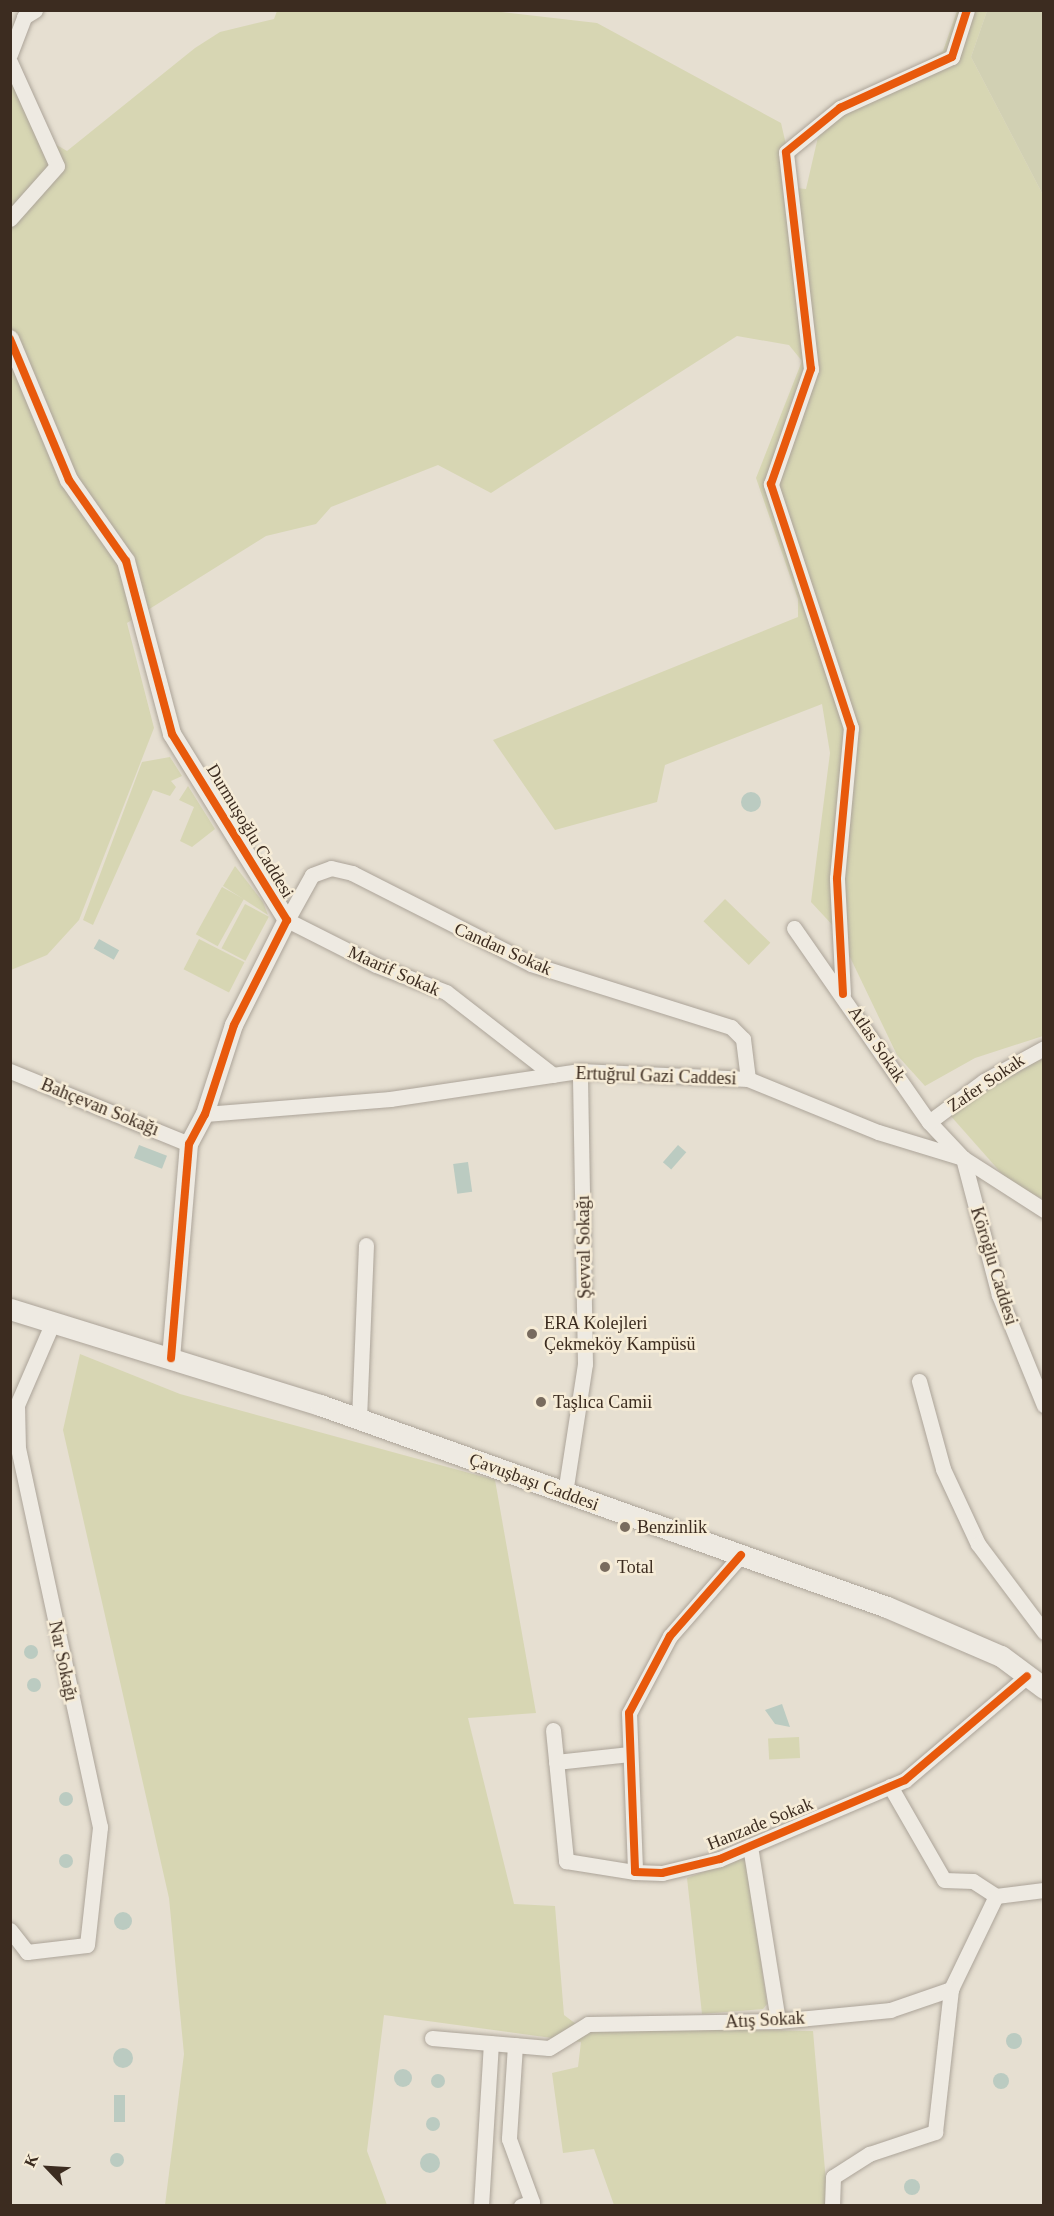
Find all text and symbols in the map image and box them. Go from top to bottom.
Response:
street label: Durmuşoğlu Caddesi [201,760,299,902]
street label: Candan Sokak [451,918,555,980]
street label: Maarif Sokak [345,941,443,1001]
street label: Atlas Sokak [844,1002,910,1086]
street label: Zafer Sokak [943,1049,1029,1117]
street label: Ertuğrul Gazi Caddesi [575,1062,737,1090]
street label: Bahçevan Sokağı [38,1073,162,1141]
street label: Şevval Sokağı [572,1195,596,1299]
street label: Köroğlu Caddesi [966,1204,1022,1328]
place label: ERA Kolejleri Çekmeköy Kampüsü [544,1313,695,1356]
marker: ERA Kolejleri Çekmeköy Kampüsü [525,1327,539,1341]
place label: Taşlıca Camii [553,1391,652,1413]
marker: Taşlıca Camii [534,1395,548,1409]
street label: Çavuşbaşı Caddesi [466,1449,602,1515]
place label: Benzinlik [637,1516,707,1538]
marker: Benzinlik [618,1520,632,1534]
place label: Total [617,1556,654,1578]
marker: Total [598,1560,612,1574]
street label: Nar Sokağı [44,1619,82,1703]
street label: Hanzade Sokak [704,1793,816,1855]
street label: Atış Sokak [725,2007,805,2033]
north arrow [18,2138,78,2198]
text: K [21,2151,42,2169]

